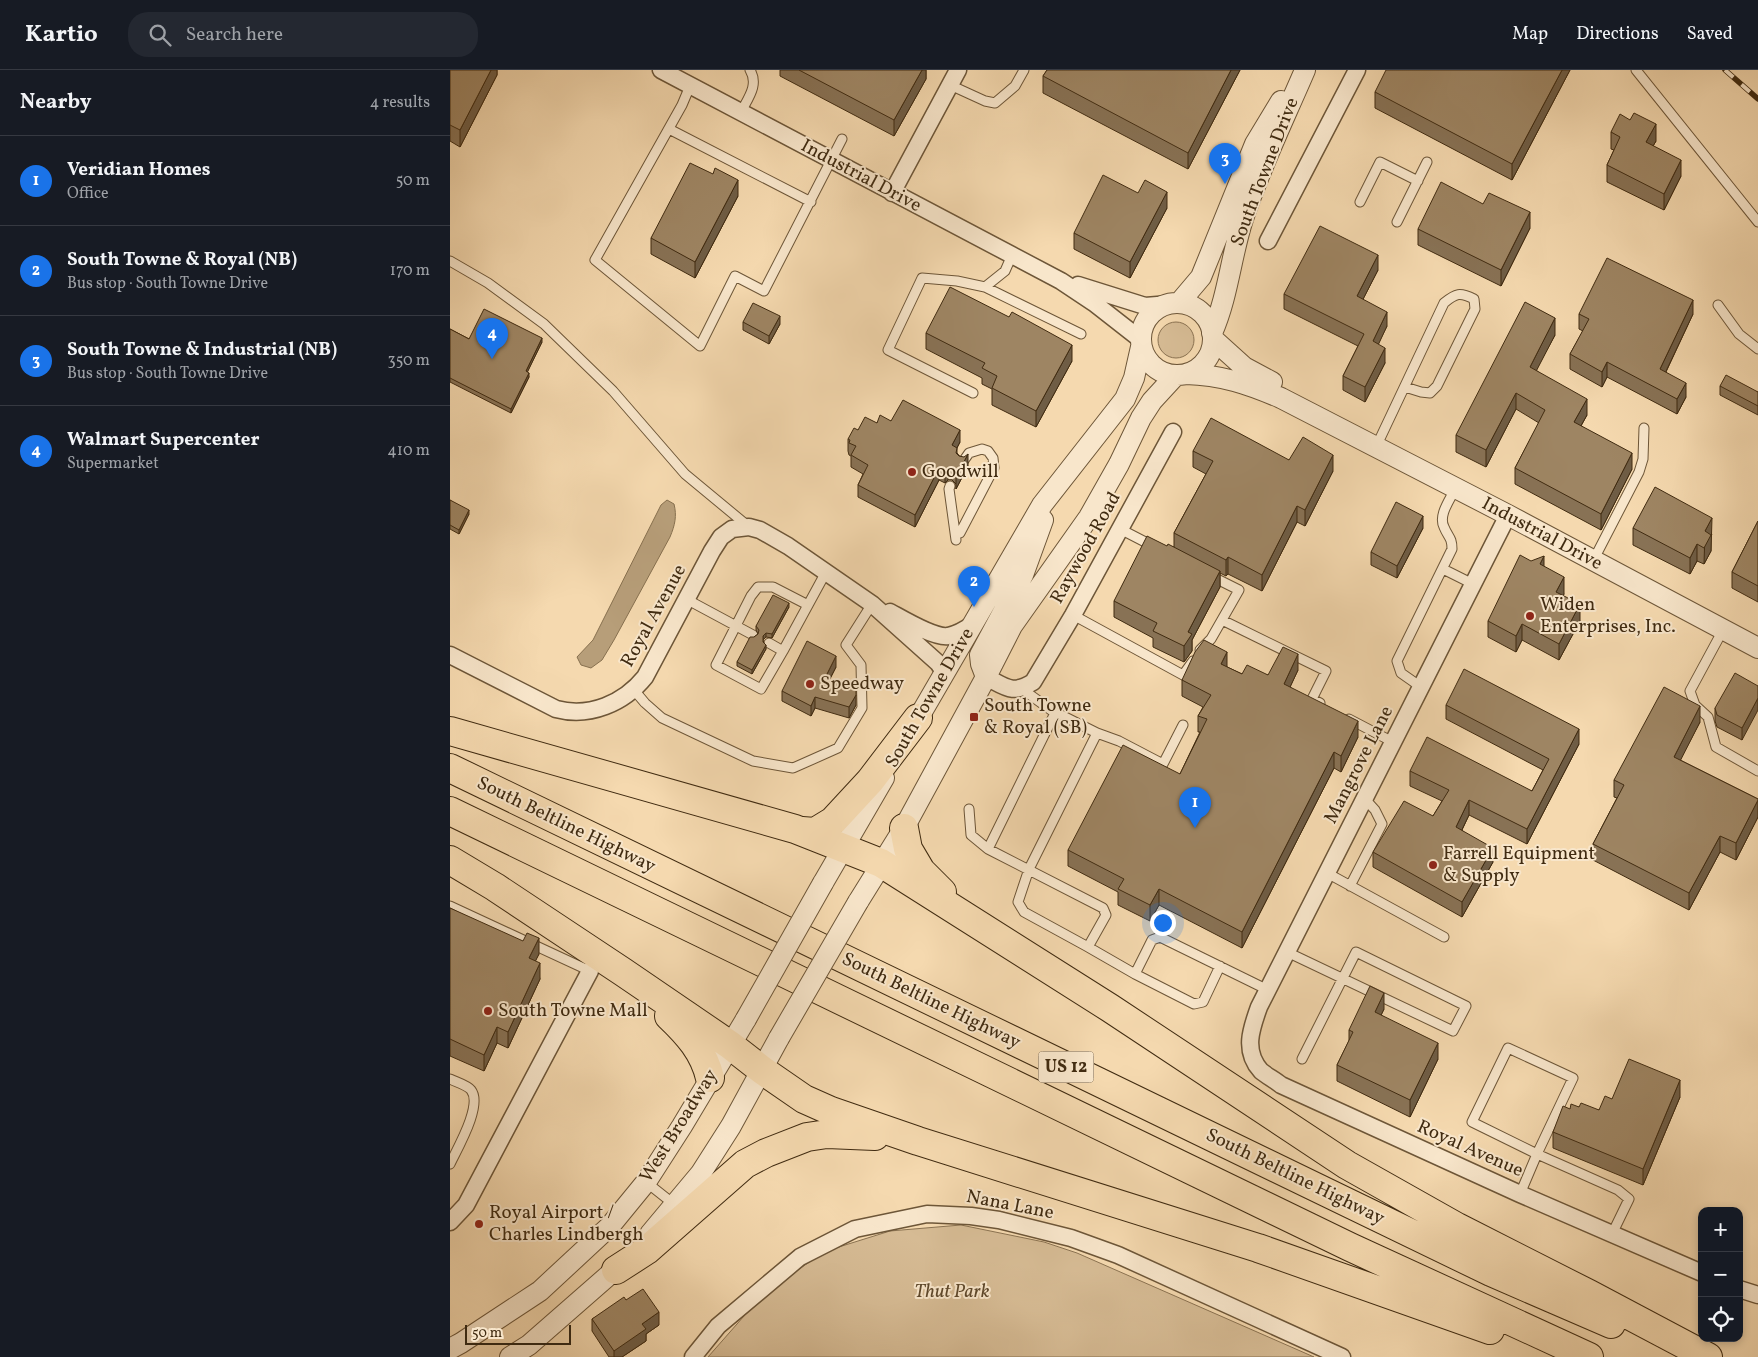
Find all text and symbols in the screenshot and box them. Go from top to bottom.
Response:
search box [128,12,478,57]
text: Kartio [25,18,98,52]
icon: search [146,21,174,49]
text: Search here [186,22,283,48]
text: Map [1512,22,1548,47]
text: Directions [1576,22,1659,47]
text: Saved [1687,22,1733,47]
text: Nearby [20,88,91,117]
text: 4 results [370,92,430,114]
street label: South Towne Drive [1225,94,1305,250]
street label: Industrial Drive [796,133,926,219]
pin: 3 [1209,143,1241,184]
text: Veridian Homes [67,157,211,183]
text: 1 [33,170,39,192]
text: 50 m [396,170,430,192]
text: Office [67,183,109,205]
text: South Towne & Royal (NB) [67,247,297,273]
text: 2 [32,260,40,282]
text: 170 m [390,260,430,282]
text: Bus stop · South Towne Drive [67,273,268,295]
pin: 4 [476,318,508,359]
text: South Towne & Industrial (NB) [67,337,337,363]
text: 3 [32,350,40,372]
text: 350 m [387,350,430,372]
text: Bus stop · South Towne Drive [67,363,268,385]
text: Walmart Supercenter [67,427,260,453]
text: 4 [31,440,41,462]
text: 410 m [387,440,430,462]
text: Supermarket [67,453,159,475]
place label: Goodwill [922,459,999,485]
marker: Goodwill [906,466,918,478]
street label: Raywood Road [1044,487,1128,609]
street label: Industrial Drive [1477,491,1607,577]
street label: Royal Avenue [615,560,693,672]
pin: 2 [958,566,990,607]
place label: Widen Enterprises, Inc. [1540,592,1676,640]
marker: Widen Enterprises, Inc. [1524,610,1536,622]
street label: South Towne Drive [879,623,981,773]
place label: Speedway [820,671,904,697]
marker: Speedway [804,678,816,690]
place label: South Towne & Royal (SB) [984,693,1091,741]
street label: Mangrove Lane [1318,702,1400,828]
marker: South Towne & Royal (SB) [968,711,980,723]
street label: South Beltline Highway [472,770,660,880]
pin: 1 [1179,787,1211,828]
place label: Farrell Equipment & Supply [1443,841,1596,889]
marker: Farrell Equipment & Supply [1427,859,1439,871]
your location [1150,910,1176,936]
street label: South Beltline Highway [837,946,1025,1056]
place label: South Towne Mall [498,998,648,1024]
marker: South Towne Mall [482,1005,494,1017]
road number: US 12 [1038,1052,1094,1082]
street label: West Broadway [634,1064,724,1188]
street label: Royal Avenue [1413,1114,1527,1184]
street label: South Beltline Highway [1201,1122,1389,1232]
street label: Nana Lane [964,1184,1056,1226]
place label: Royal Airport / Charles Lindbergh [489,1200,644,1248]
map controls [1698,1207,1743,1342]
button: + [1698,1207,1743,1252]
marker: Royal Airport / Charles Lindbergh [473,1218,485,1230]
button: − [1698,1252,1743,1297]
park label: Thut Park [914,1279,990,1305]
button: locate [1698,1297,1743,1342]
scale bar [465,1322,571,1345]
text: 50 m [472,1324,502,1343]

